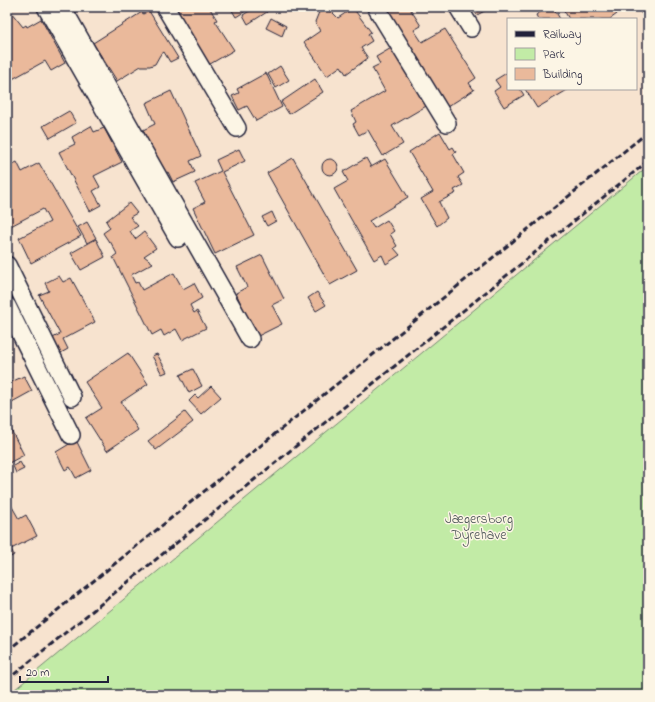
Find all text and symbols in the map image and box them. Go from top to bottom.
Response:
legend [507,18,637,90]
text: Railway [543,26,582,45]
text: Park [543,46,565,64]
text: Building [542,66,582,85]
park label: Jægersborg Dyrehave [445,509,513,547]
scale bar [20,658,108,684]
text: 20 m [26,664,49,682]

